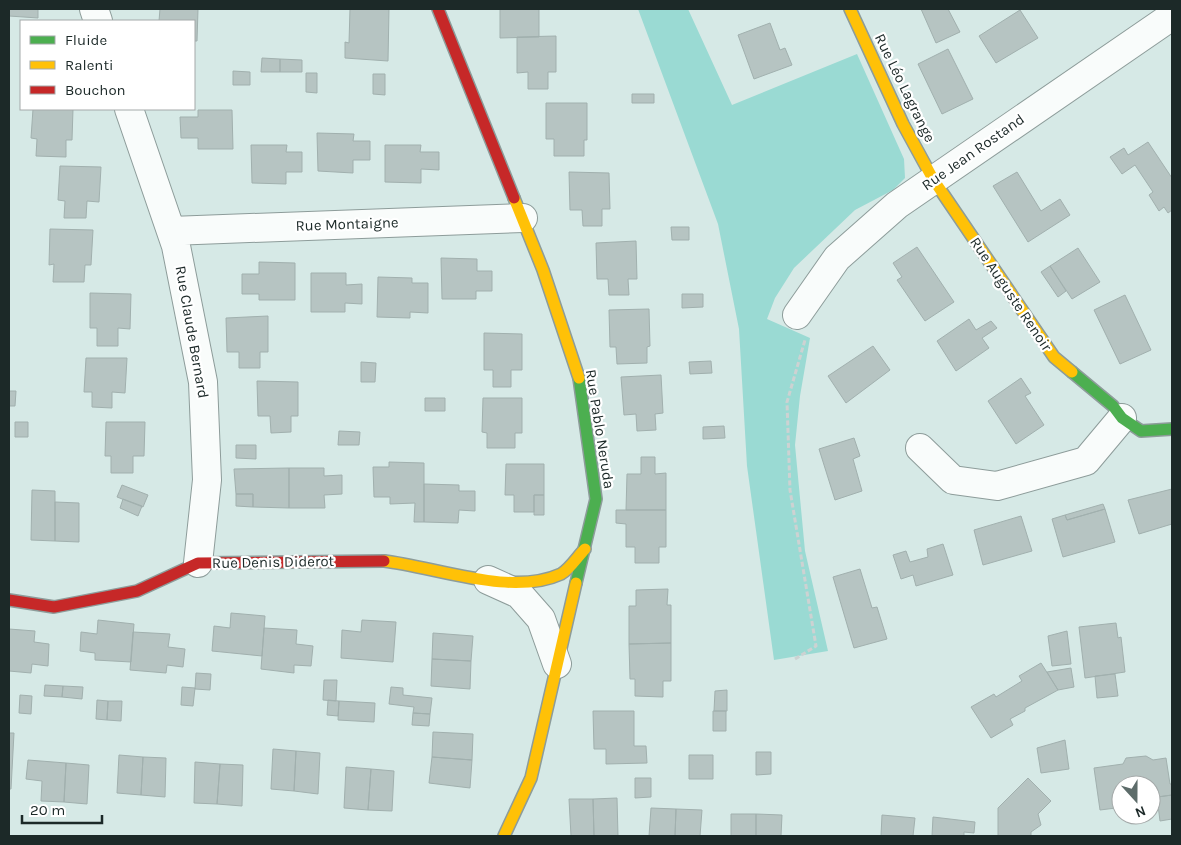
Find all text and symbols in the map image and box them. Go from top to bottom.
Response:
legend [20,20,195,110]
text: Fluide [65,31,107,49]
street label: Rue Léo Lagrange [871,31,939,145]
text: Ralenti [65,56,114,74]
text: Bouchon [65,81,126,99]
street label: Rue Jean Rostand [918,110,1028,194]
street label: Rue Montaigne [295,213,399,235]
street label: Rue Auguste Renoir [966,234,1056,355]
street label: Rue Claude Bernard [171,264,213,400]
street label: Rue Pablo Neruda [582,368,618,490]
street label: Rue Denis Diderot [212,552,335,572]
north arrow [1111,775,1161,825]
scale bar [22,792,102,824]
text: 20 m [30,801,65,819]
text: N [1133,802,1148,821]

